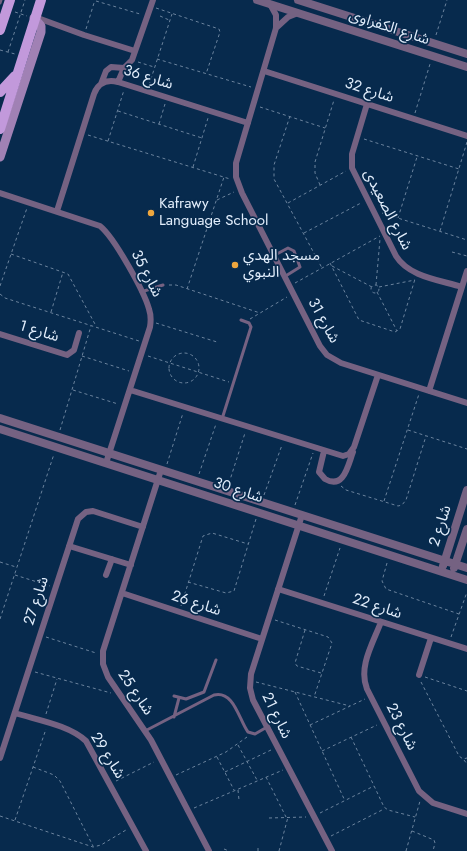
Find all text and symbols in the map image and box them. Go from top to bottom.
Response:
street label: شارع الكفراوى [347,7,431,49]
street label: شارع 36 [121,62,175,94]
street label: شارع 32 [342,75,396,107]
street label: شارع الصعيدى [359,167,415,253]
place label: Kafrawy Language School [159,195,268,230]
marker: Kafrawy Language School [146,208,156,218]
street label: شارع 35 [127,247,165,301]
place label: مسجد الهدي النبوي [243,247,320,282]
marker: مسجد الهدي النبوي [230,260,240,270]
street label: شارع 31 [303,295,343,347]
street label: شارع 1 [17,317,61,347]
street label: شارع 30 [211,475,265,507]
street label: شارع 2 [426,503,456,549]
street label: شارع 27 [21,574,53,628]
street label: شارع 26 [169,588,223,620]
street label: شارع 22 [350,591,404,623]
street label: شارع 25 [113,667,157,719]
street label: شارع 21 [257,690,295,742]
street label: شارع 23 [382,700,420,754]
street label: شارع 29 [86,730,128,782]

